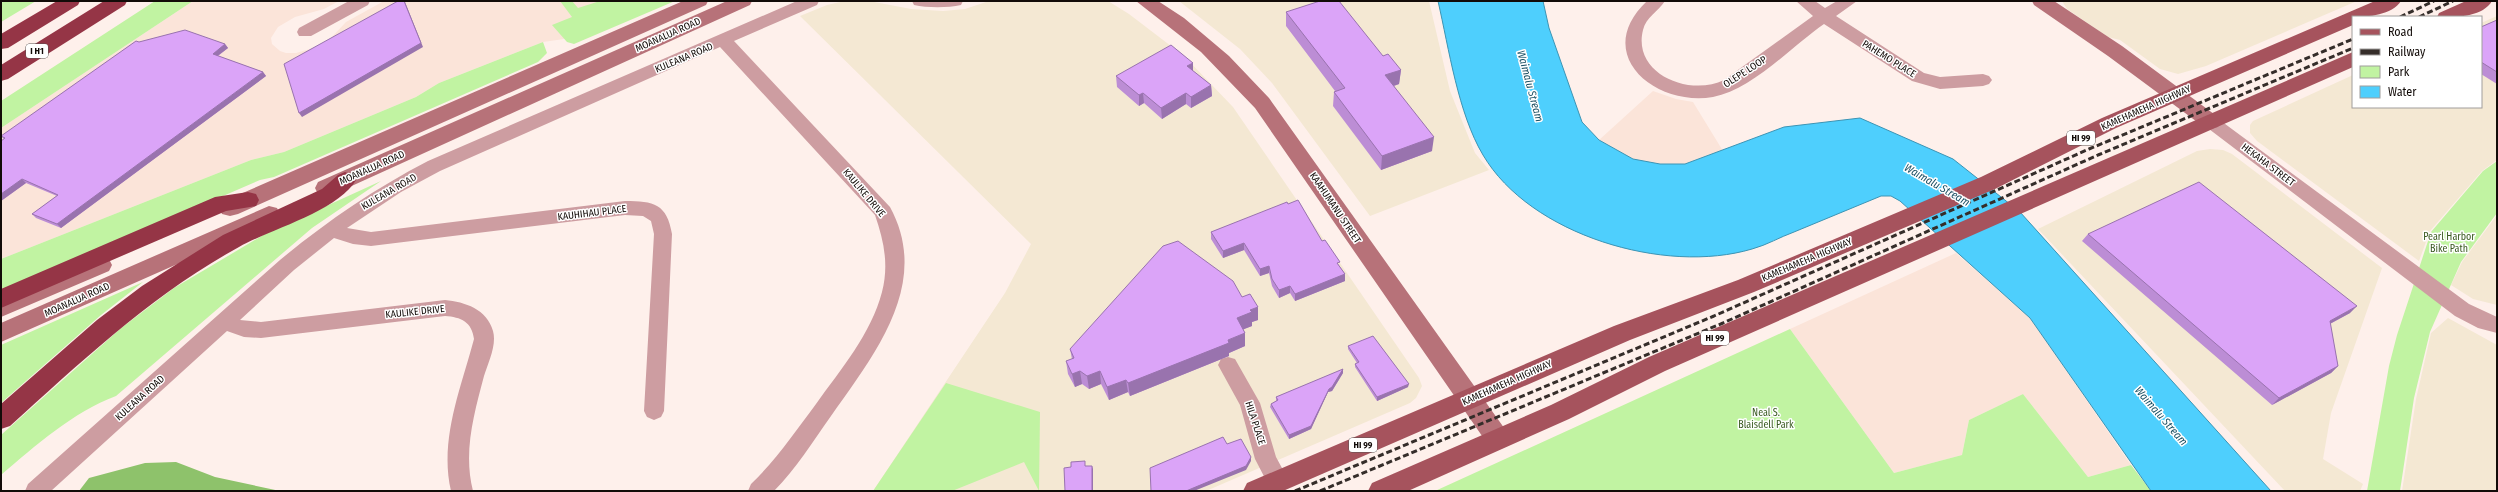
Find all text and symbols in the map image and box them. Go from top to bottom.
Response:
street label: MOANALUA ROAD [634,15,703,55]
legend [2352,16,2482,108]
text: Road [2388,25,2413,39]
street label: PAHEMO PLACE [1860,38,1918,80]
street label: KULEANA ROAD [653,40,715,76]
road number: I H1 [26,44,48,58]
text: Railway [2388,45,2426,59]
water label: Waimalu Stream [1514,49,1546,123]
street label: OLEPE LOOP [1721,54,1769,90]
text: Park [2388,65,2410,79]
street label: KAMEHAMEHA HIGHWAY [2099,83,2193,133]
text: Water [2388,85,2417,99]
road number: HI 99 [2067,131,2095,145]
street label: HEKAHA STREET [2239,141,2297,189]
street label: MOANALUA ROAD [338,148,407,188]
water label: Waimalu Stream [1902,161,1972,209]
street label: KAULIKE DRIVE [840,166,888,220]
street label: KAAHUMANU STREET [1307,170,1363,246]
street label: KULEANA ROAD [359,171,419,213]
street label: KAUHIHAU PLACE [557,203,627,223]
park label: Pearl Harbor Bike Path [2423,231,2475,255]
street label: KAMEHAMEHA HIGHWAY [1760,236,1854,284]
street label: MOANALUA ROAD [43,280,112,320]
street label: KAULIKE DRIVE [385,303,445,321]
road number: HI 99 [1701,331,1729,345]
street label: KAMEHAMEHA HIGHWAY [1460,358,1554,408]
street label: KULEANA ROAD [113,373,167,423]
water label: Waimalu Stream [2132,384,2190,448]
street label: HILA PLACE [1242,400,1268,447]
park label: Neal S. Blaisdell Park [1738,407,1794,431]
road number: HI 99 [1349,438,1377,452]

